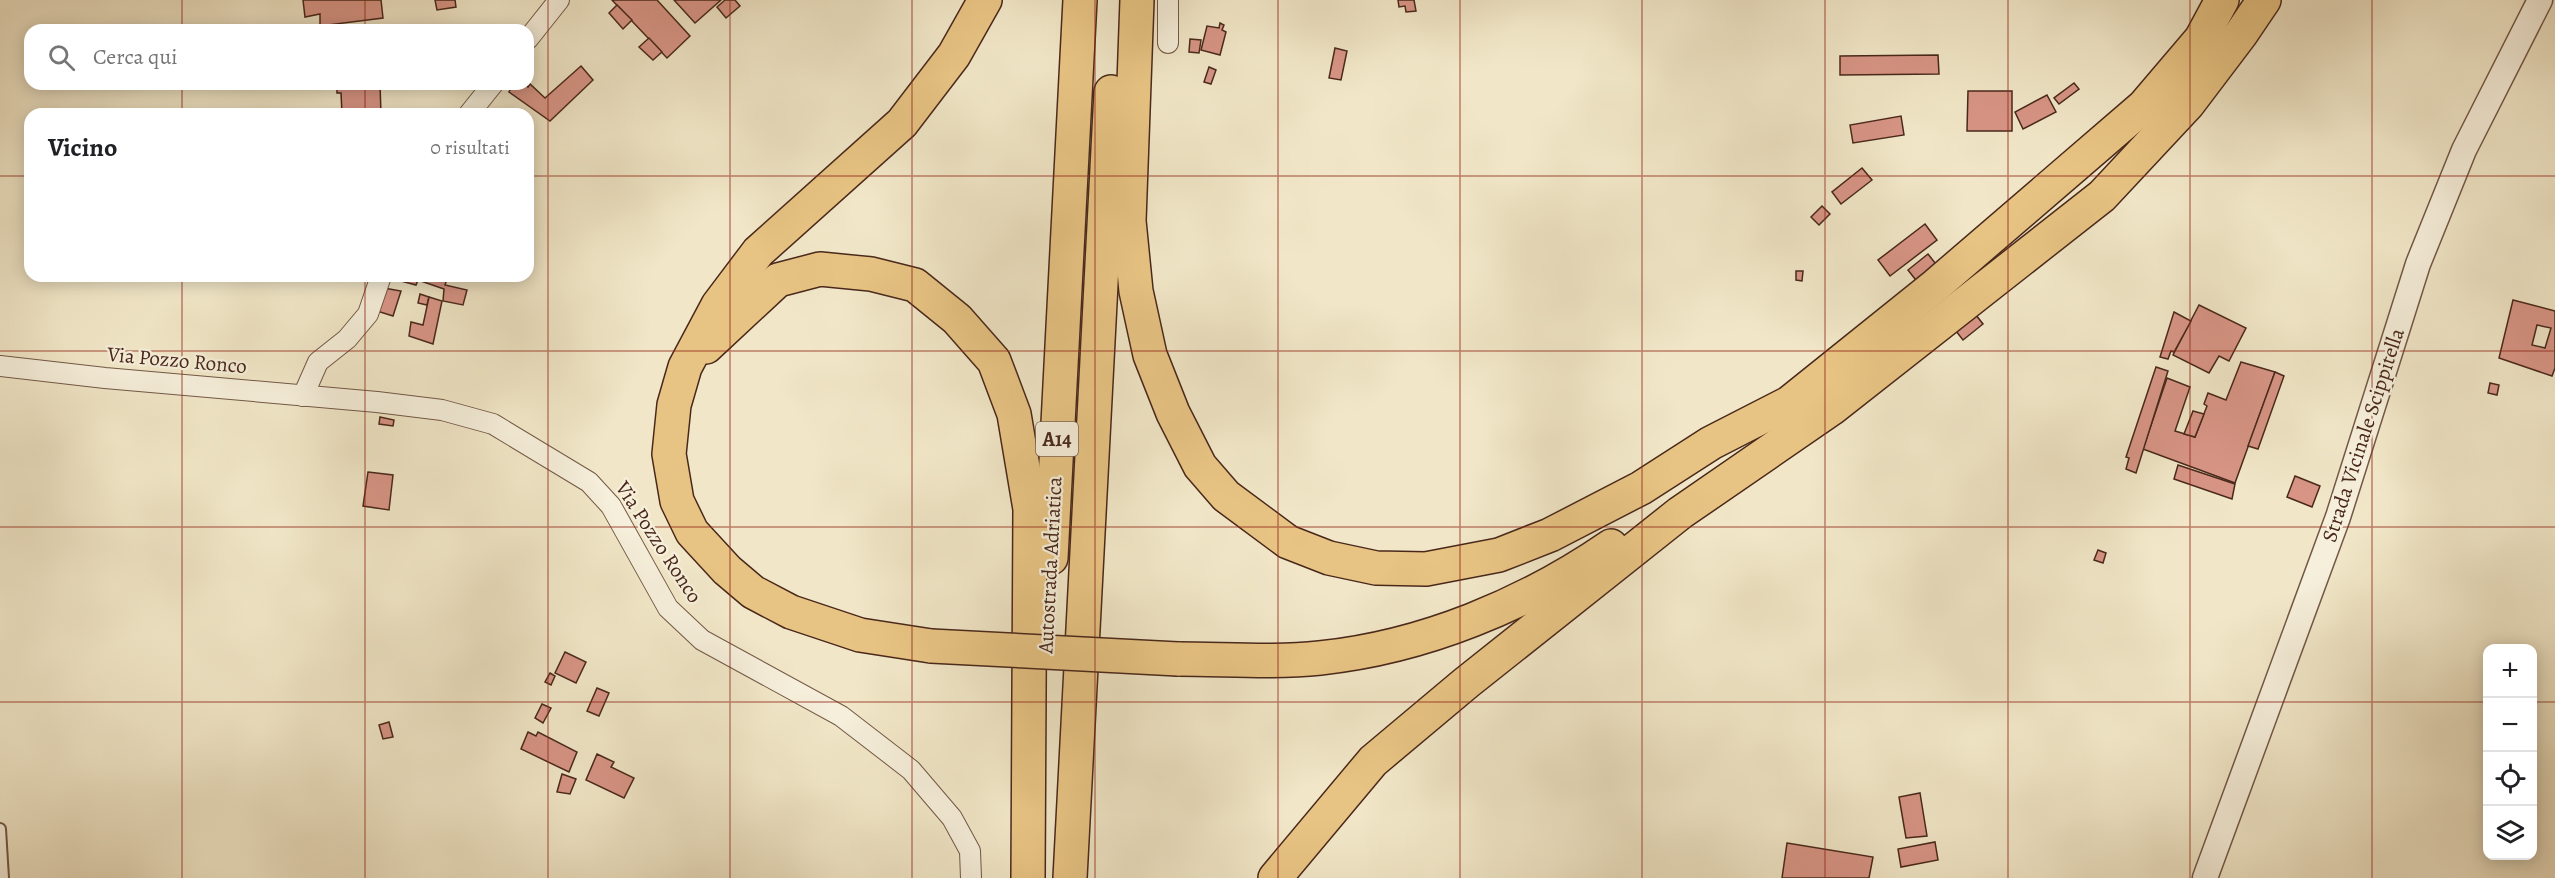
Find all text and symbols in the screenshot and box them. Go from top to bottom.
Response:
search box [24,24,534,90]
icon: search [45,41,78,74]
text: Cerca qui [93,42,178,72]
text: Vicino [48,130,117,165]
text: 0 risultati [430,134,510,161]
street label: Strada Vicinale Scippitella [2315,324,2411,546]
street label: Via Pozzo Ronco [105,340,248,380]
road number: A14 [1036,422,1078,456]
street label: Via Pozzo Ronco [609,475,709,608]
street label: Autostrada Adriatica [1031,476,1069,655]
map controls [2483,644,2537,860]
button: + [2483,644,2537,698]
button: − [2483,698,2537,752]
button: locate [2483,752,2537,806]
button: layers [2483,806,2537,860]

